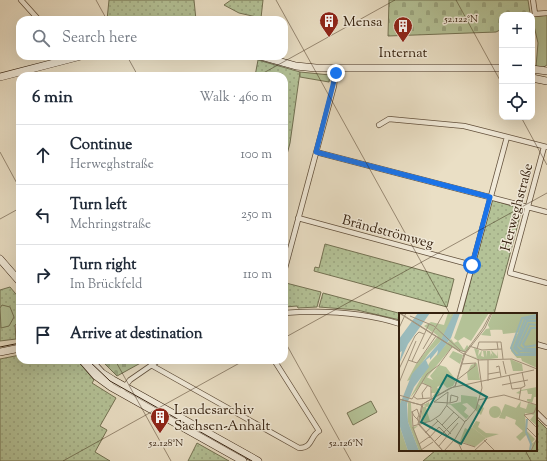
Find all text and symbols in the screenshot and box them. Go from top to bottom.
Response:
building icon: Mensa [318,10,340,38]
text: 52.122°N [443,12,478,27]
map controls [499,12,535,120]
button: + [499,12,535,48]
place label: Mensa [343,13,383,33]
building icon: Internat [392,15,414,43]
search box [16,16,288,60]
icon: search [30,27,52,49]
text: Search here [62,28,137,49]
place label: Internat [379,44,428,64]
button: − [499,48,535,84]
route end [327,64,345,82]
button: locate [499,84,535,120]
text: 6 min [32,86,73,110]
text: Walk · 460 m [199,89,272,107]
text: Continue [70,135,132,156]
icon: ahead [32,144,54,166]
text: 100 m [240,146,272,164]
text: Herweghstraße [70,156,154,174]
street label: Herweghstraße [497,161,539,254]
text: Turn left [70,195,127,216]
icon: left [32,204,54,226]
text: 250 m [241,206,272,224]
street label: Brändströmweg [339,211,436,255]
text: Mehringstraße [70,216,151,234]
text: Turn right [70,255,136,276]
route start [463,256,481,274]
icon: right [32,264,54,286]
text: 110 m [243,266,272,284]
text: Im Brückfeld [70,276,142,294]
inset map [399,313,537,451]
icon: arrive [32,324,54,346]
text: Arrive at destination [70,324,203,345]
place label: Landesarchiv Sachsen-Anhalt [174,401,270,437]
building icon: Landesarchiv Sachsen-Anhalt [149,406,171,434]
text: 52.128°N [148,436,183,451]
text: 52.126°N [328,436,363,451]

